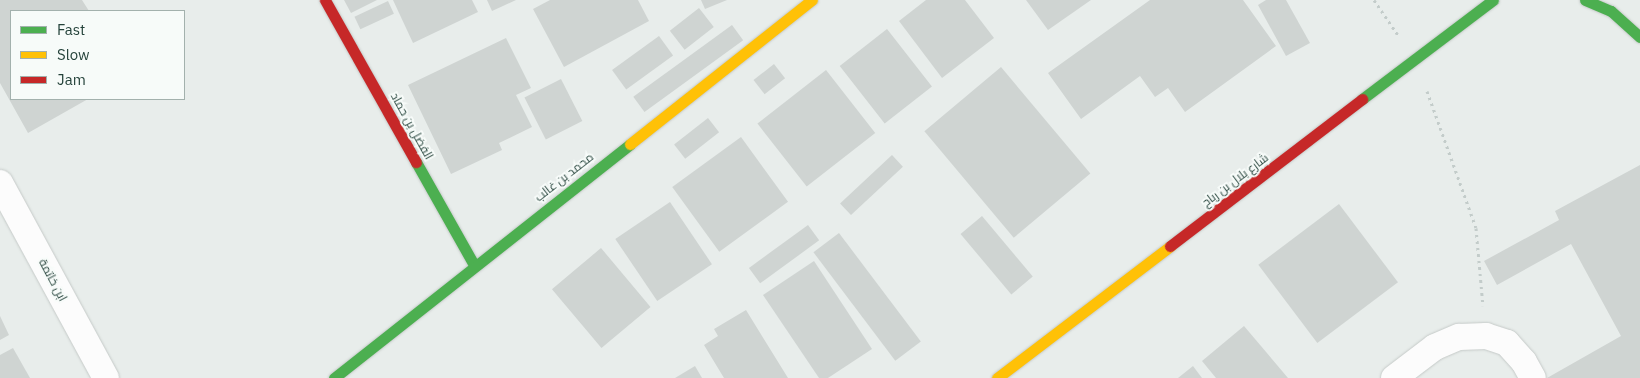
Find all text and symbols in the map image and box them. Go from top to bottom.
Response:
legend [10,10,185,100]
text: Fast [57,20,85,39]
text: Slow [57,45,90,64]
text: Jam [57,70,86,89]
street label: الفضل بن حماد [388,90,436,162]
street label: محمد بن غالب [532,150,596,204]
street label: شارع بلال بن رباح [1199,150,1271,210]
street label: ابن خاتمة [36,256,70,304]

